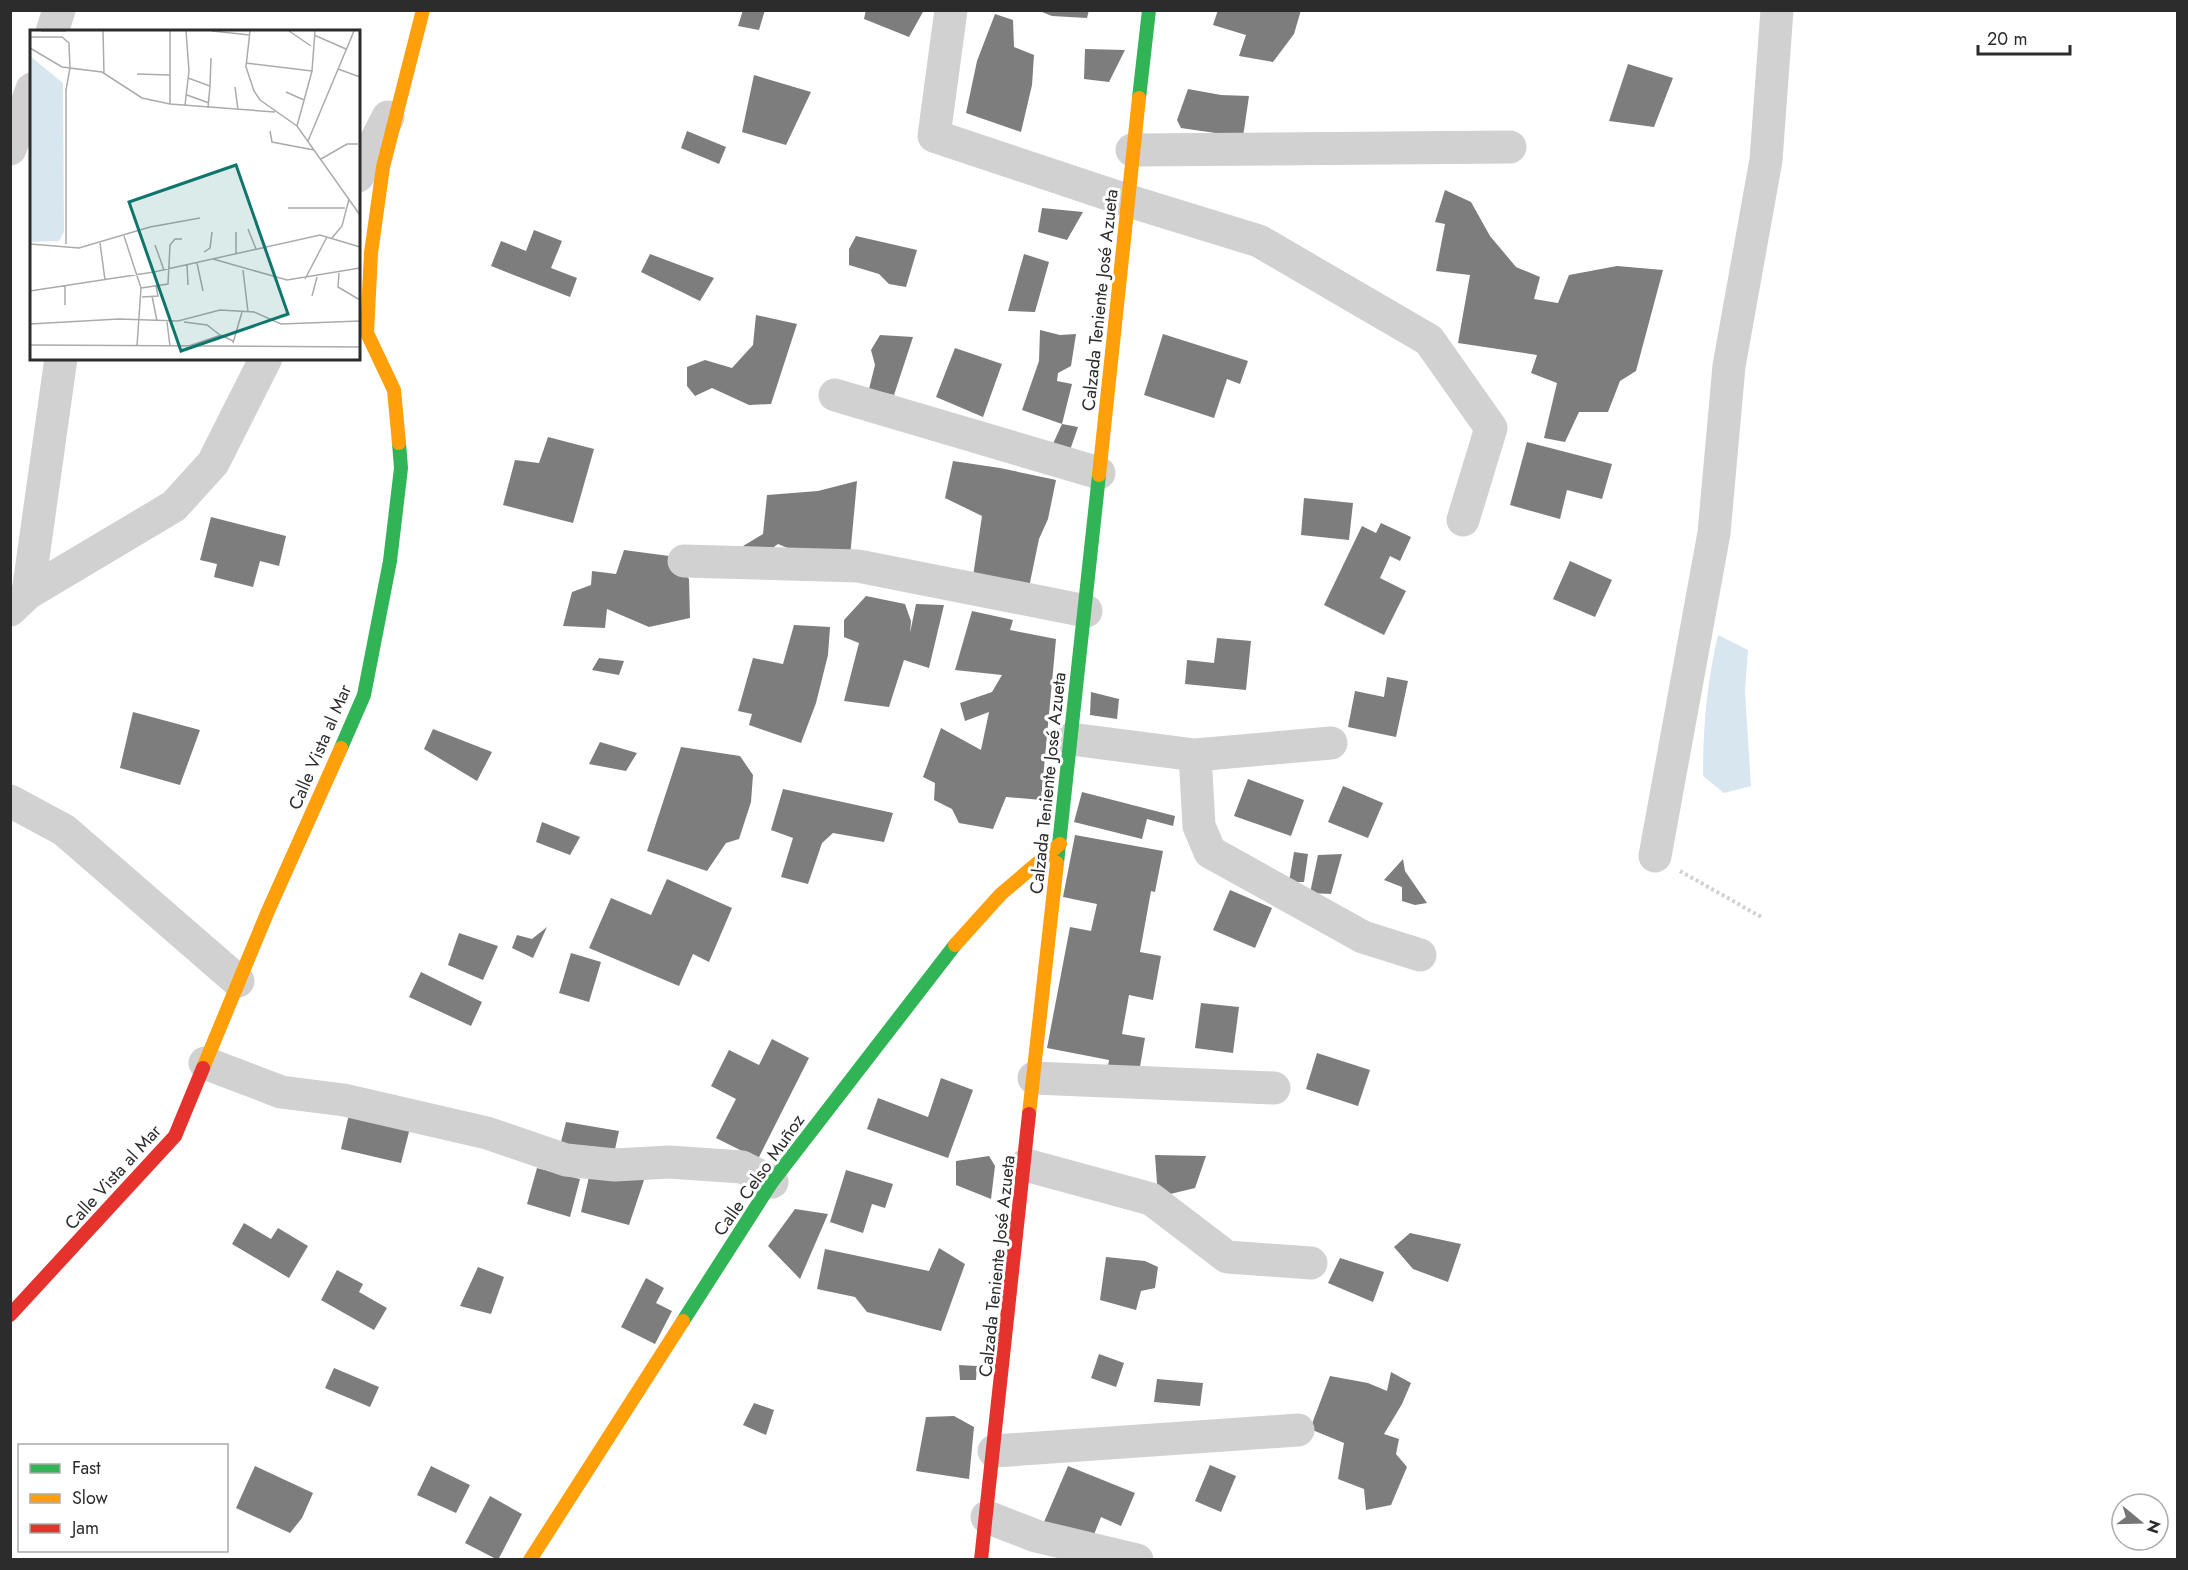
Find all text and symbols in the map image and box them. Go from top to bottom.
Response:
scale bar [1978,18,2070,56]
text: 20 m [1987,26,2027,52]
inset map [30,30,360,360]
street label: Calzada Teniente José Azueta [1075,188,1125,412]
street label: Calzada Teniente José Azueta [1023,671,1073,895]
street label: Calle Vista al Mar [282,680,358,814]
street label: Calle Celso Muñoz [707,1108,811,1241]
street label: Calle Vista al Mar [59,1118,168,1235]
street label: Calzada Teniente José Azueta [972,1154,1022,1378]
legend [18,1444,228,1552]
text: Fast [72,1455,101,1481]
text: Slow [72,1485,109,1511]
north arrow [2110,1492,2170,1552]
text: Jam [70,1515,99,1541]
text: N [2141,1517,2167,1536]

